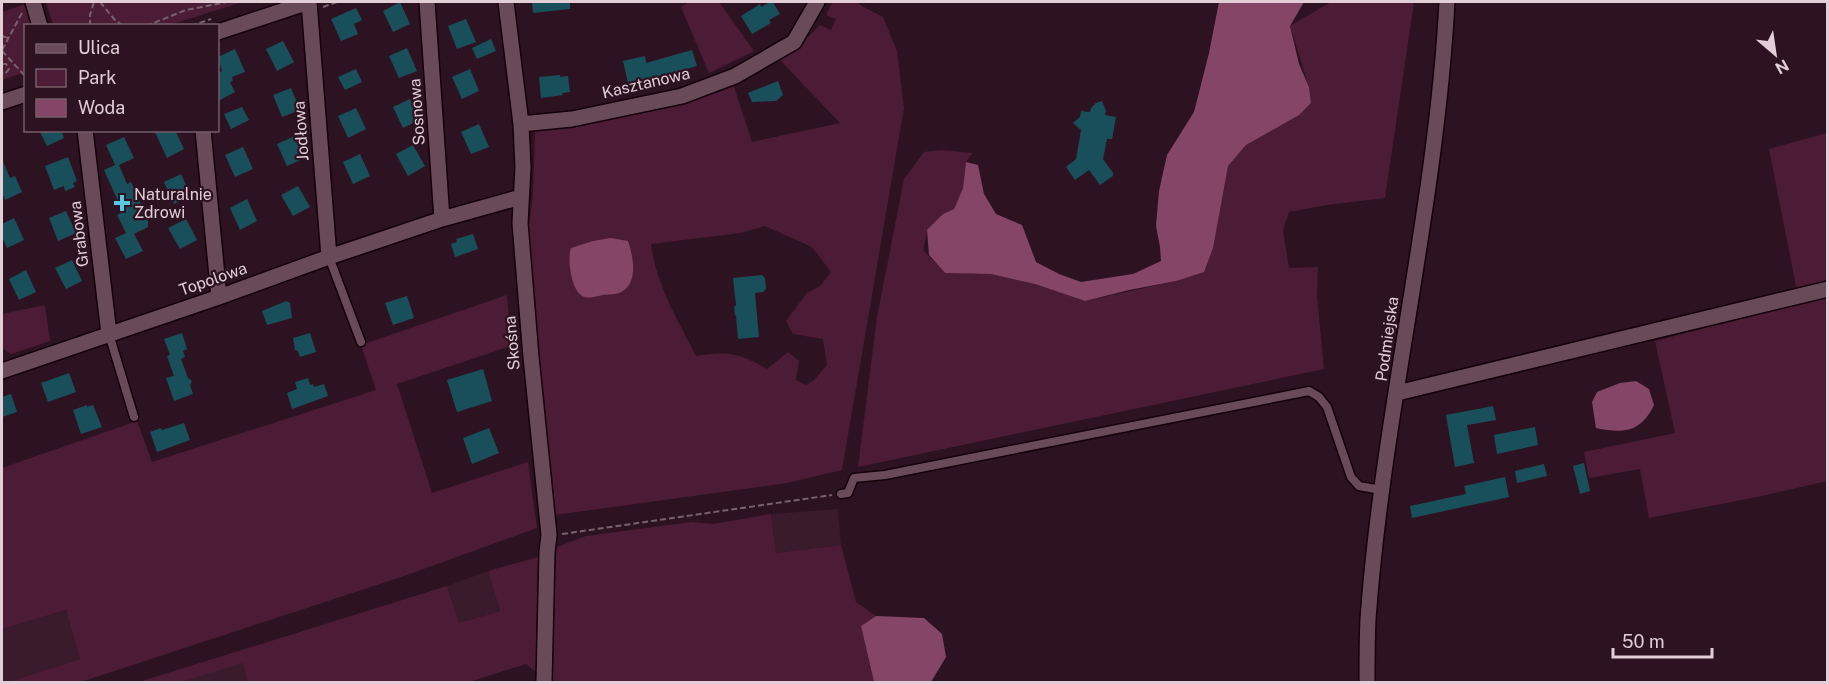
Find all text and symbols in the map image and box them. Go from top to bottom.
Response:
legend [24,24,219,132]
north arrow [1745,24,1805,84]
text: Ulica [78,37,120,58]
text: N [1772,55,1792,78]
street label: Kasztanowa [600,64,692,102]
text: Park [78,67,116,88]
street label: Sosnowa [405,78,429,146]
text: Woda [78,97,125,118]
street label: Jodłowa [289,100,313,162]
place label: Naturalnie Zdrowi [134,185,212,222]
marker: Naturalnie Zdrowi [115,196,129,210]
street label: Grabowa [66,200,92,268]
street label: Topolowa [177,259,249,299]
street label: Podmiejska [1372,295,1402,383]
street label: Skośna [500,315,524,371]
scale bar [1613,621,1712,659]
text: 50 m [1622,631,1665,652]

